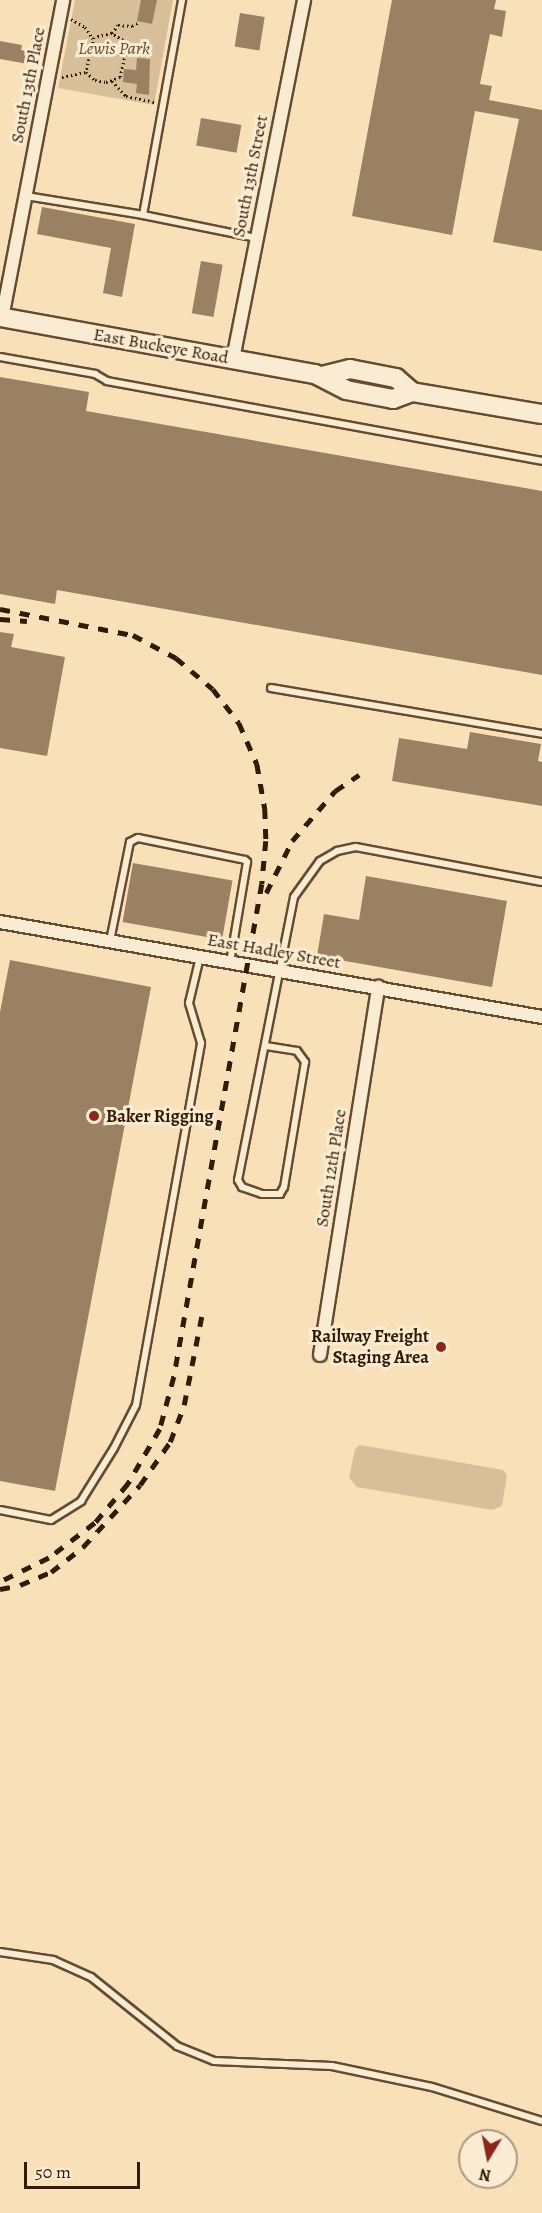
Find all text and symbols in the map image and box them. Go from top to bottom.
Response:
street label: South 13th Place [6,25,50,145]
park label: Lewis Park [78,37,150,59]
street label: South 13th Street [228,113,272,239]
street label: East Buckeye Road [92,323,230,369]
street label: East Hadley Street [206,929,342,973]
place label: Baker Rigging [106,1105,213,1127]
street label: South 12th Place [311,1108,351,1228]
marker: Baker Rigging [87,1109,101,1123]
place label: Railway Freight Staging Area [311,1326,429,1368]
marker: Railway Freight Staging Area [434,1340,448,1354]
north arrow [458,2129,518,2189]
scale bar [27,2150,142,2188]
text: 50 m [35,2160,71,2184]
text: N [478,2163,493,2187]

